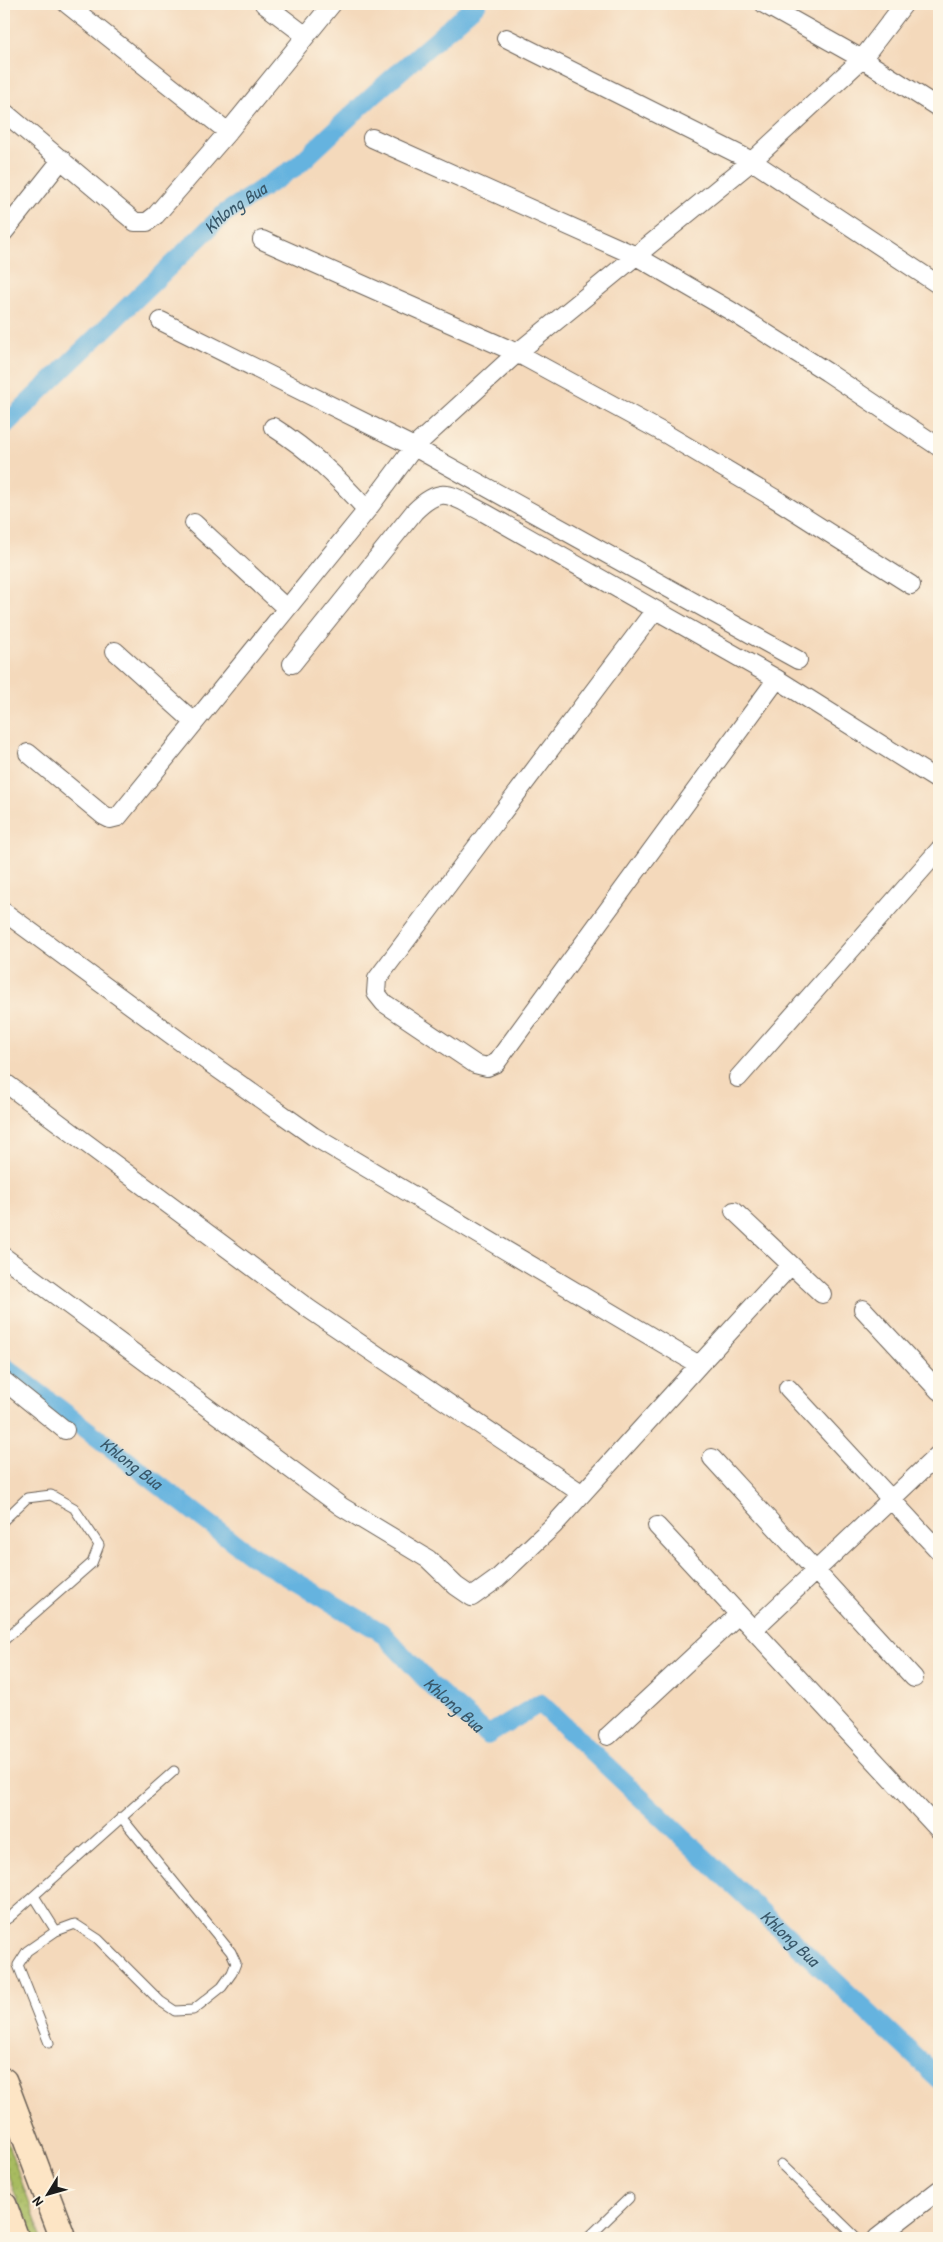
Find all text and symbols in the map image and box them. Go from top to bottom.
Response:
water label: Khlong Bua [198,175,273,239]
water label: Khlong Bua [95,1431,169,1496]
water label: Khlong Bua [418,1671,491,1739]
water label: Khlong Bua [755,1904,827,1973]
north arrow [22,2170,72,2220]
text: N [27,2193,47,2211]

